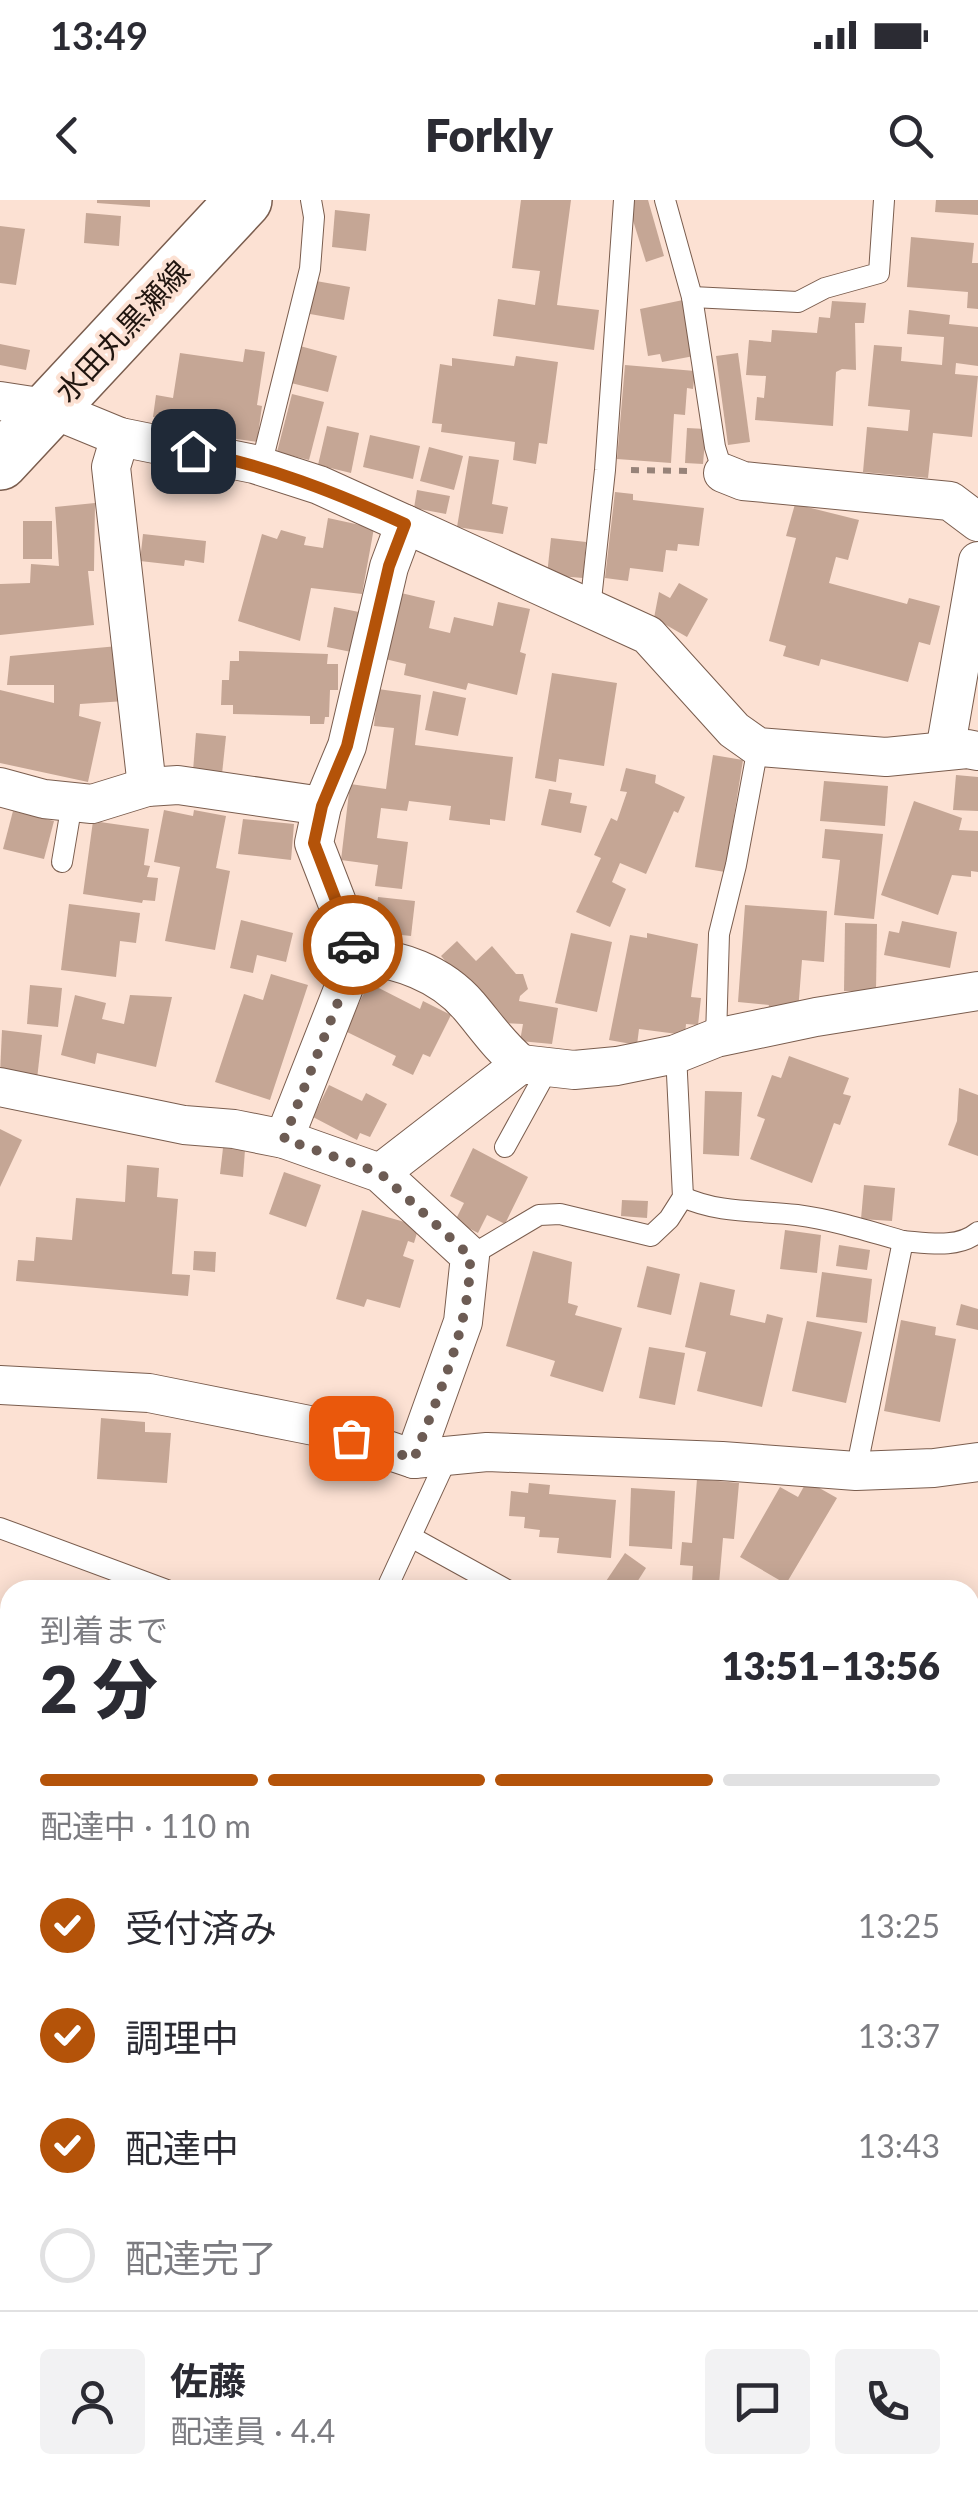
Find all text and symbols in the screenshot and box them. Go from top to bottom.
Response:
text: 13:49 [50,12,148,58]
icon: back [40,108,95,163]
text: Forkly [425,108,553,162]
icon: search [883,108,938,163]
street label: 水田丸黒瀬線 [47,253,196,409]
pin [151,409,236,494]
icon: home [166,424,221,479]
courier [303,895,403,995]
icon: car [326,918,381,973]
pin [309,1396,394,1481]
icon: bag [324,1411,379,1466]
text: 到着まで [40,1610,168,1649]
text: 13:51–13:56 [721,1642,940,1688]
text: 2 分 [40,1649,158,1727]
text: 配達中 · 110 m [40,1806,251,1845]
icon: check [40,1898,95,1953]
text: 受付済み [125,1904,277,1950]
text: 13:25 [858,1906,940,1945]
icon: check [40,2008,95,2063]
text: 調理中 [125,2014,239,2060]
text: 13:37 [858,2016,940,2055]
icon: check [40,2118,95,2173]
text: 配達中 [125,2124,239,2170]
text: 13:43 [858,2126,940,2165]
text: 配達完了 [125,2234,277,2280]
button: person [40,2349,145,2454]
button: chat [705,2349,810,2454]
button: phone [835,2349,940,2454]
text: 佐藤 [170,2357,246,2403]
text: 配達員 · 4.4 [170,2411,335,2450]

